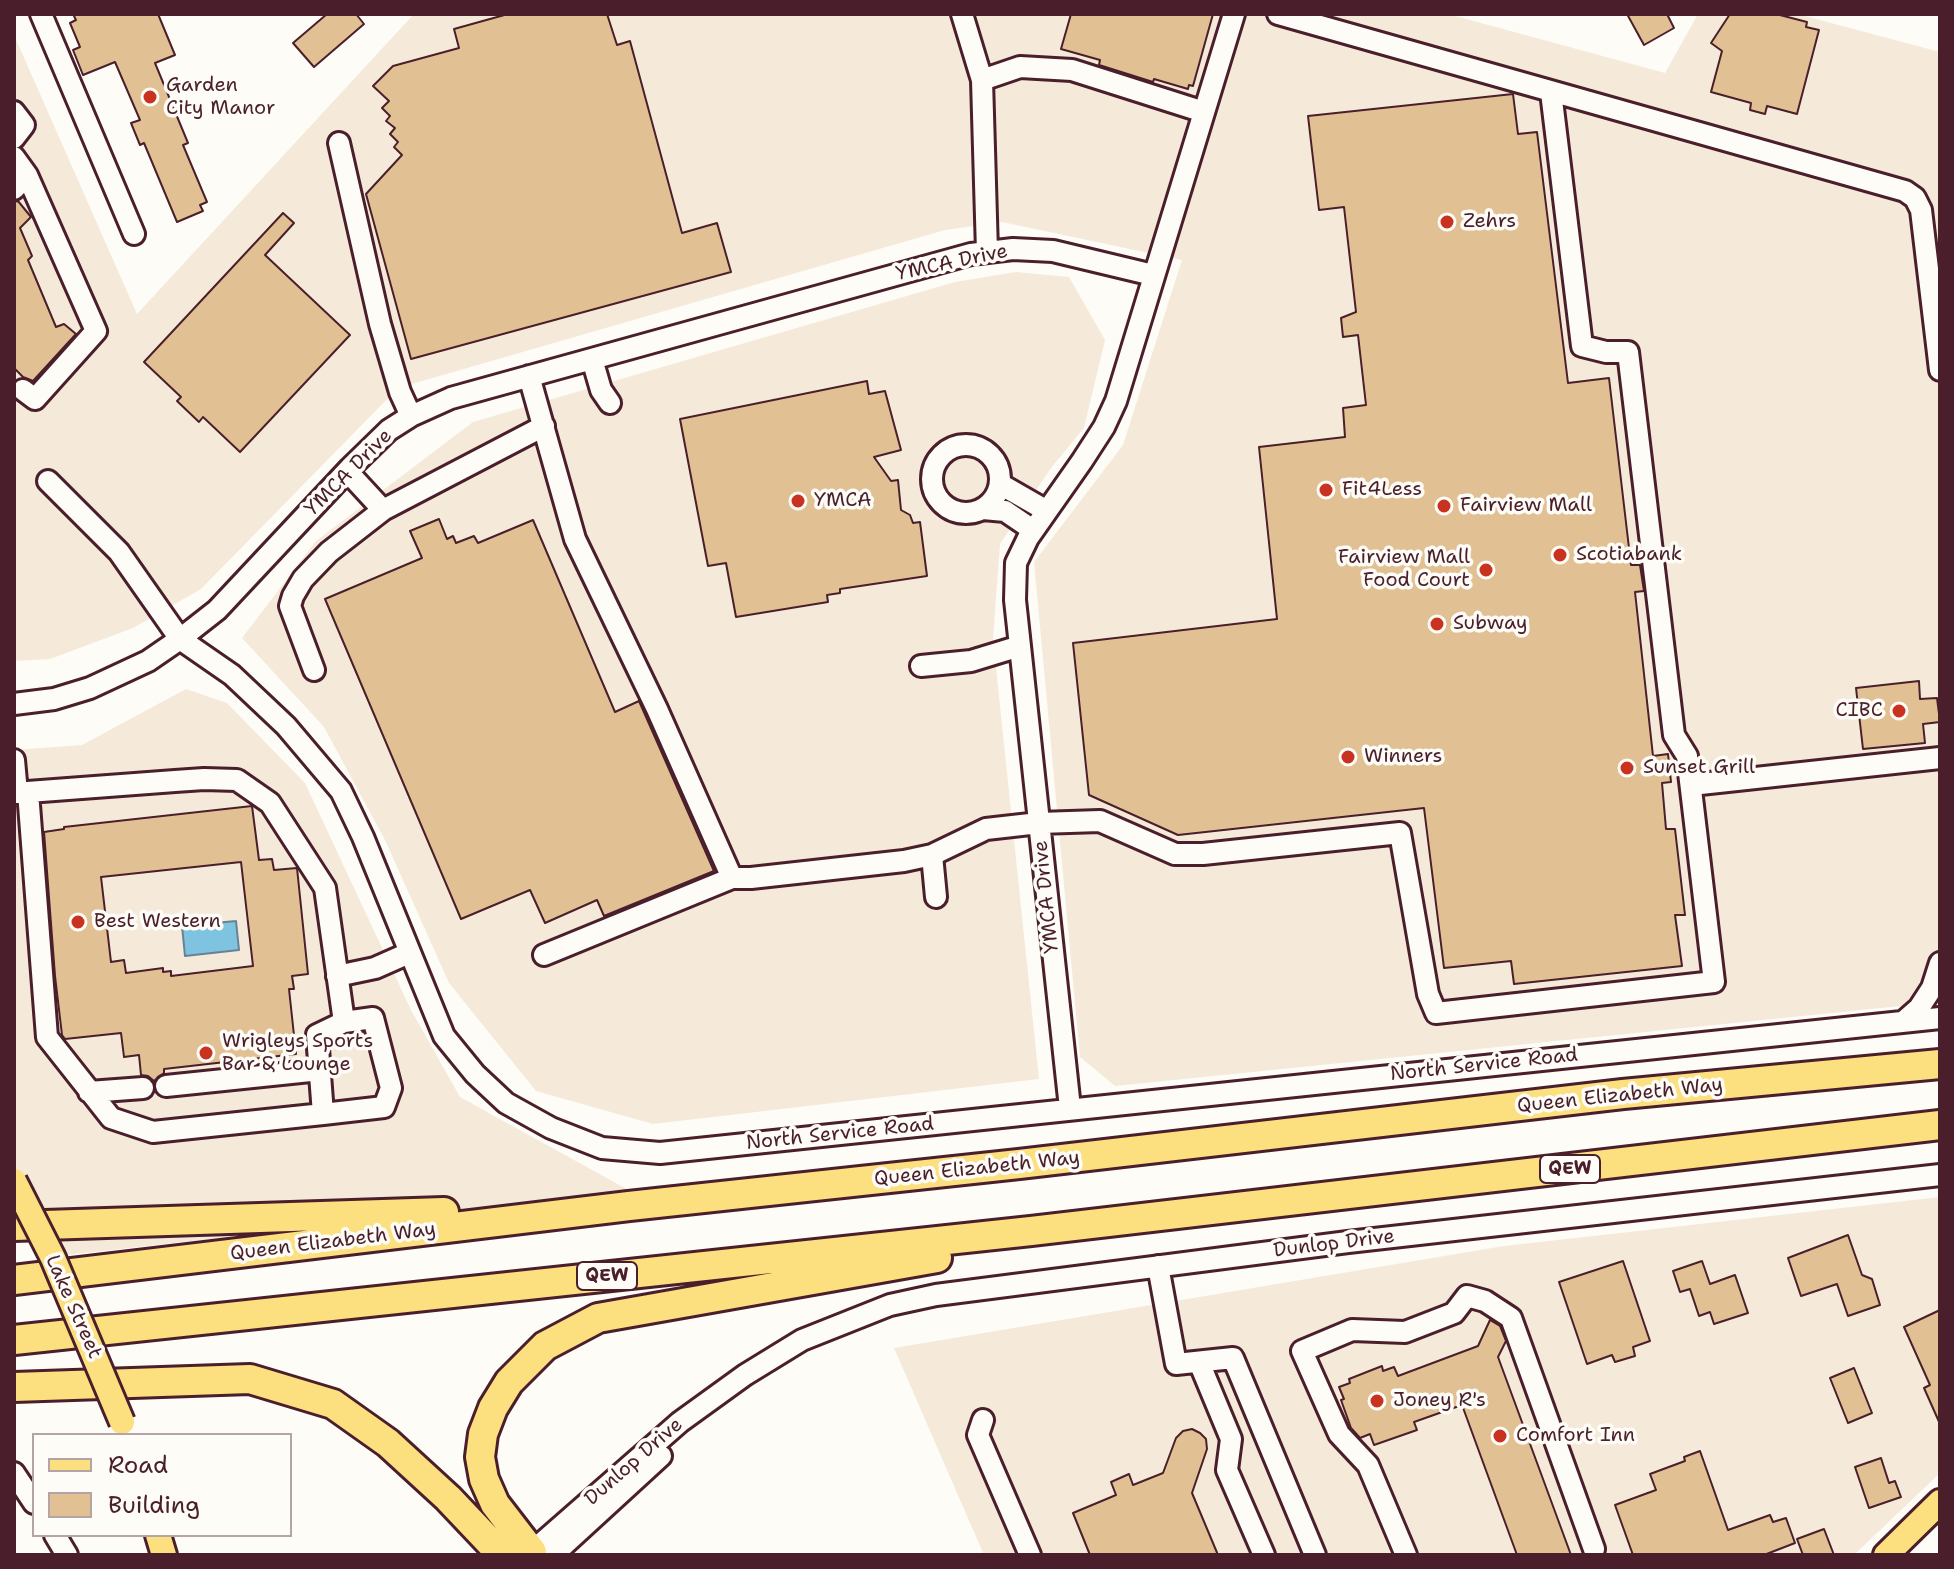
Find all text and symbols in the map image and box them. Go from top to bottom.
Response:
place label: Garden City Manor [166,74,275,121]
marker: Garden City Manor [141,88,159,106]
place label: Zehrs [1463,210,1516,234]
marker: Zehrs [1438,213,1456,231]
street label: YMCA Drive [894,239,1010,287]
street label: YMCA Drive [300,424,398,522]
place label: Fit4Less [1342,478,1422,502]
marker: Fit4Less [1317,481,1335,499]
place label: YMCA [814,489,872,513]
marker: YMCA [789,492,807,510]
place label: Fairview Mall [1460,494,1592,518]
marker: Fairview Mall [1435,497,1453,515]
place label: Scotiabank [1576,543,1682,567]
place label: Fairview Mall Food Court [1338,546,1470,593]
marker: Scotiabank [1551,546,1569,564]
marker: Fairview Mall Food Court [1477,561,1495,579]
place label: Subway [1453,612,1528,636]
marker: Subway [1428,615,1446,633]
place label: CIBC [1835,699,1883,723]
marker: CIBC [1890,702,1908,720]
place label: Winners [1364,745,1442,769]
marker: Winners [1339,748,1357,766]
place label: Sunset Grill [1643,756,1755,780]
marker: Sunset Grill [1618,759,1636,777]
street label: YMCA Drive [1029,839,1065,955]
place label: Best Western [94,910,221,934]
marker: Best Western [69,913,87,931]
place label: Wrigleys Sports Bar & Lounge [222,1030,373,1077]
street label: North Service Road [1389,1043,1579,1087]
marker: Wrigleys Sports Bar & Lounge [197,1044,215,1062]
street label: Queen Elizabeth Way [1516,1073,1724,1119]
street label: North Service Road [745,1112,935,1156]
street label: Queen Elizabeth Way [873,1146,1081,1192]
road number: QEW [1540,1155,1600,1183]
street label: Queen Elizabeth Way [229,1217,437,1267]
street label: Dunlop Drive [1272,1225,1396,1263]
street label: Lake Street [39,1251,107,1363]
road number: QEW [577,1262,637,1290]
place label: Joney R's [1393,1389,1486,1413]
marker: Joney R's [1368,1392,1386,1410]
street label: Dunlop Drive [580,1413,688,1511]
place label: Comfort Inn [1516,1424,1635,1448]
marker: Comfort Inn [1491,1427,1509,1445]
legend [32,1433,292,1537]
text: Road [108,1449,168,1481]
text: Building [108,1489,200,1521]

